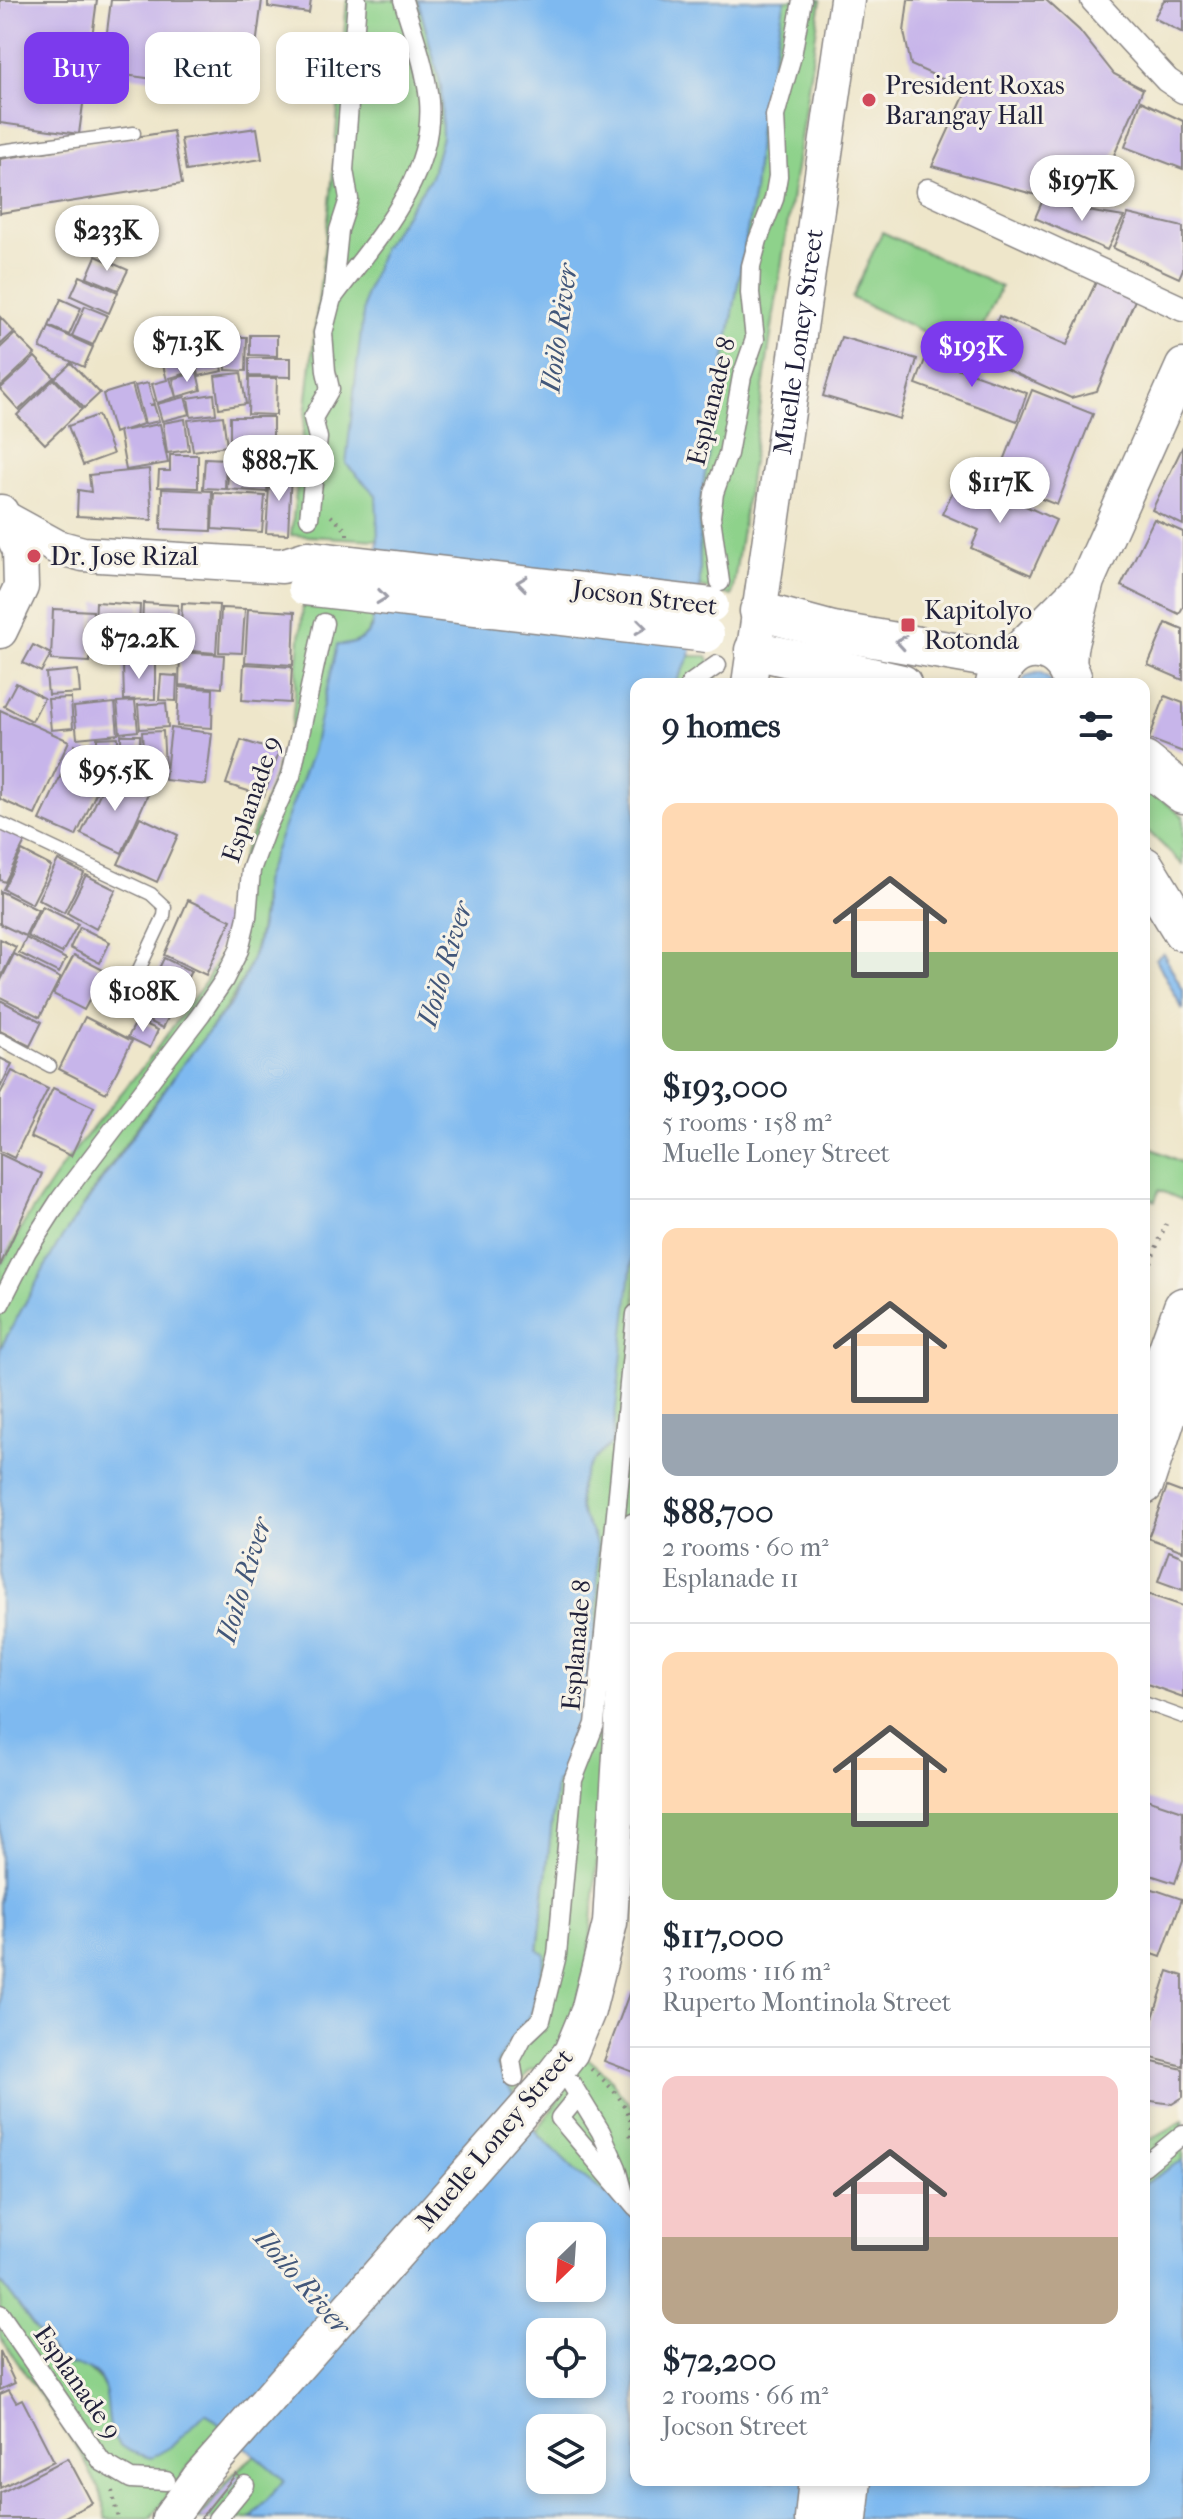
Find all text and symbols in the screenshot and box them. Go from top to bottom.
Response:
chip: Buy [24,32,129,104]
chip: Rent [145,32,260,104]
chip: Filters [276,32,409,104]
place label: President Roxas Barangay Hall [885,70,1065,131]
marker: President Roxas Barangay Hall [860,91,878,109]
pin: $197K [1026,155,1138,223]
text: $197K [1048,165,1116,196]
pin: $233K [51,205,163,273]
text: $233K [73,215,141,246]
street label: Muelle Loney Street [767,226,830,457]
water label: Iloilo River [533,259,584,395]
pin: $71.3K [122,316,252,384]
pin: $193K [916,321,1028,389]
text: $71.3K [152,326,222,357]
text: $193K [939,331,1005,362]
street label: Esplanade 8 [681,334,742,469]
pin: $88.7K [214,435,344,503]
text: $88.7K [241,445,317,476]
pin: $117K [944,457,1056,525]
text: $117K [968,467,1032,498]
place label: Dr. Jose Rizal [50,541,198,572]
marker: Dr. Jose Rizal [25,547,43,565]
street label: Jocson Street [569,573,720,622]
one-way arrow [515,575,529,592]
one-way arrow [376,588,389,605]
place label: Kapitolyo Rotonda [924,595,1032,656]
pin: $72.2K [74,613,204,681]
marker: Kapitolyo Rotonda [899,616,917,634]
one-way arrow [635,619,648,636]
text: $72.2K [100,623,178,654]
one-way arrow [894,635,908,652]
icon: filters [1074,704,1118,748]
text: 9 homes [662,706,781,746]
street label: Esplanade 9 [215,732,288,867]
pin: $95.5K [50,745,180,813]
text: $95.5K [78,755,152,786]
icon: home [818,855,962,999]
water label: Iloilo River [409,895,480,1032]
pin: $108K [87,966,199,1034]
text: $108K [108,976,178,1007]
text: $193,000 [662,1067,788,1107]
text: 5 rooms · 158 m² [662,1107,832,1138]
text: Muelle Loney Street [662,1138,890,1169]
icon: home [818,1280,962,1424]
text: $88,700 [662,1492,774,1532]
water label: Iloilo River [208,1511,279,1648]
text: 2 rooms · 60 m² [662,1532,829,1563]
text: Esplanade 11 [662,1563,799,1594]
street label: Esplanade 8 [555,1578,598,1712]
icon: home [818,1704,962,1848]
text: $117,000 [662,1916,784,1956]
text: 3 rooms · 116 m² [662,1956,830,1987]
text: Ruperto Montinola Street [662,1987,951,2018]
street label: Muelle Loney Street [409,2042,580,2237]
icon: home [818,2128,962,2272]
water label: Iloilo River [247,2221,359,2343]
north arrow [526,2222,606,2302]
map controls [526,2222,606,2494]
button: locate [526,2318,606,2398]
street label: Esplanade 9 [27,2319,128,2445]
text: $72,200 [662,2340,777,2380]
text: 2 rooms · 66 m² [662,2380,828,2411]
text: Jocson Street [662,2411,808,2442]
button: layers [526,2414,606,2494]

